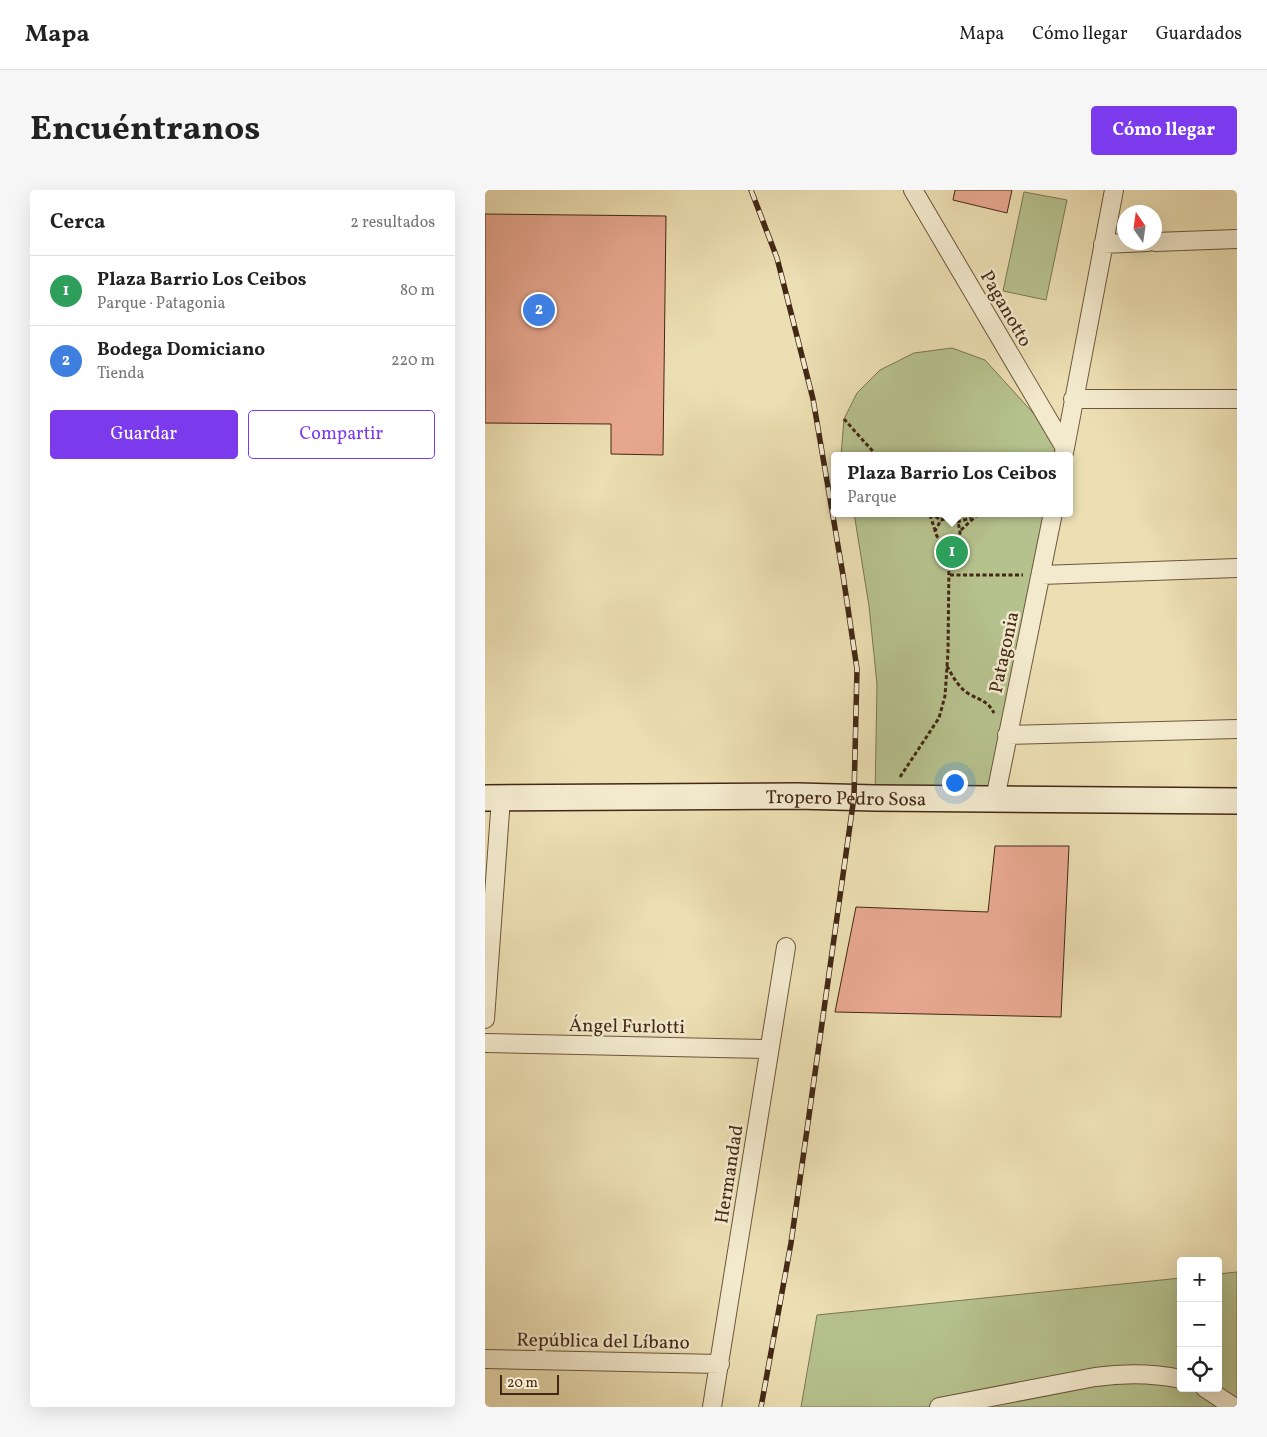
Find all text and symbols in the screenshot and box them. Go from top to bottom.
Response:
text: Mapa [25,18,90,52]
text: Mapa [959,22,1004,47]
text: Cómo llegar [1032,22,1128,47]
text: Guardados [1156,22,1242,47]
text: Encuéntranos [30,106,260,154]
button: Cómo llegar [1091,106,1237,155]
north arrow [1117,205,1162,250]
text: Cerca [50,208,105,237]
text: 2 resultados [350,212,435,234]
street label: Paganotto [973,266,1038,352]
text: Plaza Barrio Los Ceibos [97,267,307,293]
text: 1 [63,280,69,302]
text: 80 m [400,280,435,302]
pin: 2 [523,291,555,329]
text: Parque · Patagonia [97,293,225,315]
text: Bodega Domiciano [97,337,265,363]
text: 2 [62,350,70,372]
text: 220 m [391,350,435,372]
text: Tienda [97,363,145,385]
button: Guardar [50,410,238,459]
button: Compartir [248,410,435,459]
popup [831,452,1073,517]
text: Plaza Barrio Los Ceibos [847,461,1057,487]
text: Parque [847,487,896,509]
pin: 1 [936,533,968,571]
street label: Patagonia [984,609,1026,696]
your location [942,770,968,796]
street label: Tropero Pedro Sosa [766,785,926,813]
street label: Ángel Furlotti [569,1013,686,1041]
street label: Hermandad [709,1123,751,1226]
map controls [1177,1257,1222,1392]
button: + [1177,1257,1222,1302]
button: − [1177,1302,1222,1347]
street label: República del Líbano [516,1327,690,1357]
button: locate [1177,1347,1222,1392]
scale bar [500,1372,559,1395]
text: 20 m [507,1374,538,1393]

